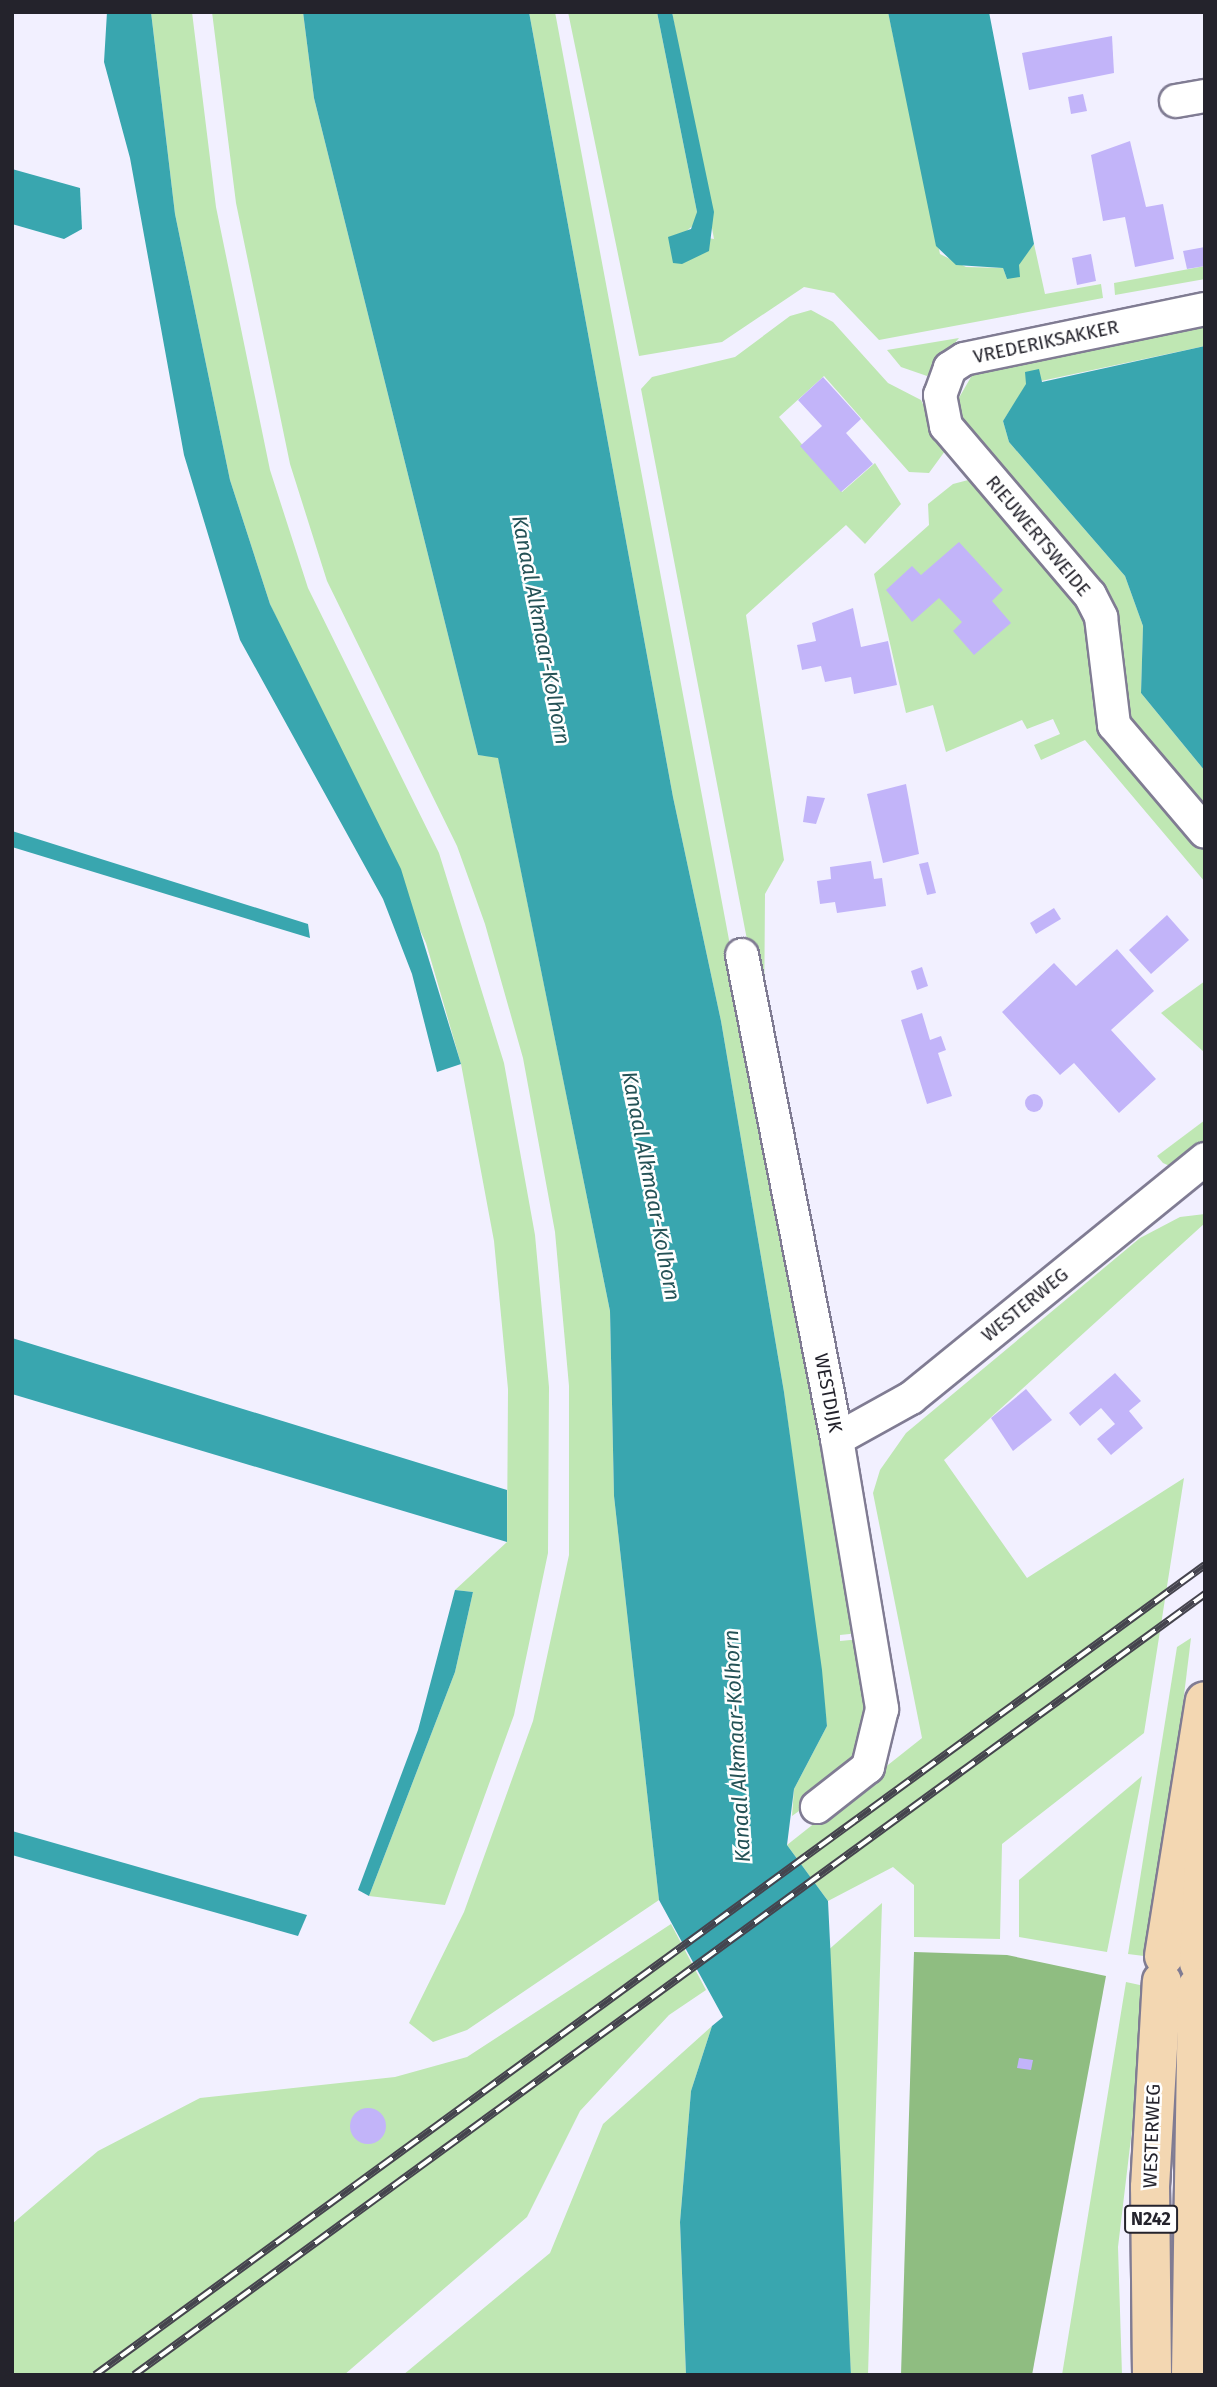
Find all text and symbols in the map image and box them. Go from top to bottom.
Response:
street label: VREDERIKSAKKER [971,315,1121,369]
street label: RIEUWERTSWEIDE [981,471,1095,601]
water label: Kanaal Alkmaar-Kolhorn [506,513,576,747]
water label: Kanaal Alkmaar-Kolhorn [616,1069,686,1303]
street label: WESTERWEG [977,1263,1073,1347]
street label: WESTDIJK [809,1351,847,1435]
water label: Kanaal Alkmaar-Kolhorn [718,1629,756,1863]
street label: WESTERWEG [1139,2083,1165,2189]
road number: N242 [1123,2204,1179,2234]

